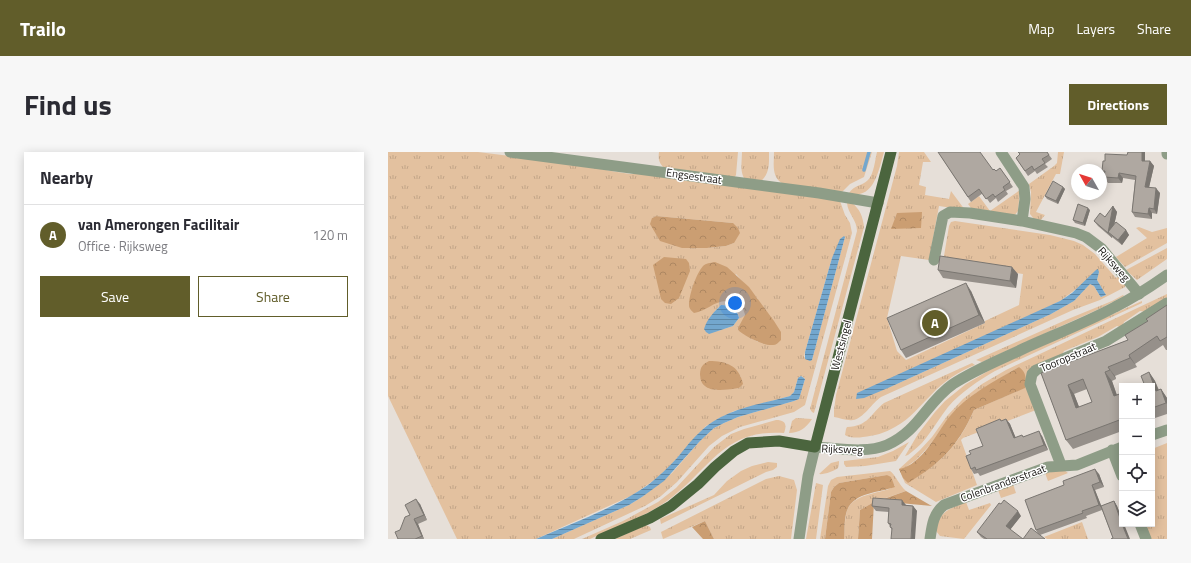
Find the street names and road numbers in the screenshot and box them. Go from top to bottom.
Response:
street label: Engsestraat [665,164,723,188]
street label: Rijksweg [1094,243,1134,285]
street label: Westsingel [827,318,855,372]
street label: Tooropstraat [1038,338,1099,376]
street label: Rijksweg [821,440,863,458]
street label: Colenbranderstraat [958,460,1048,506]

